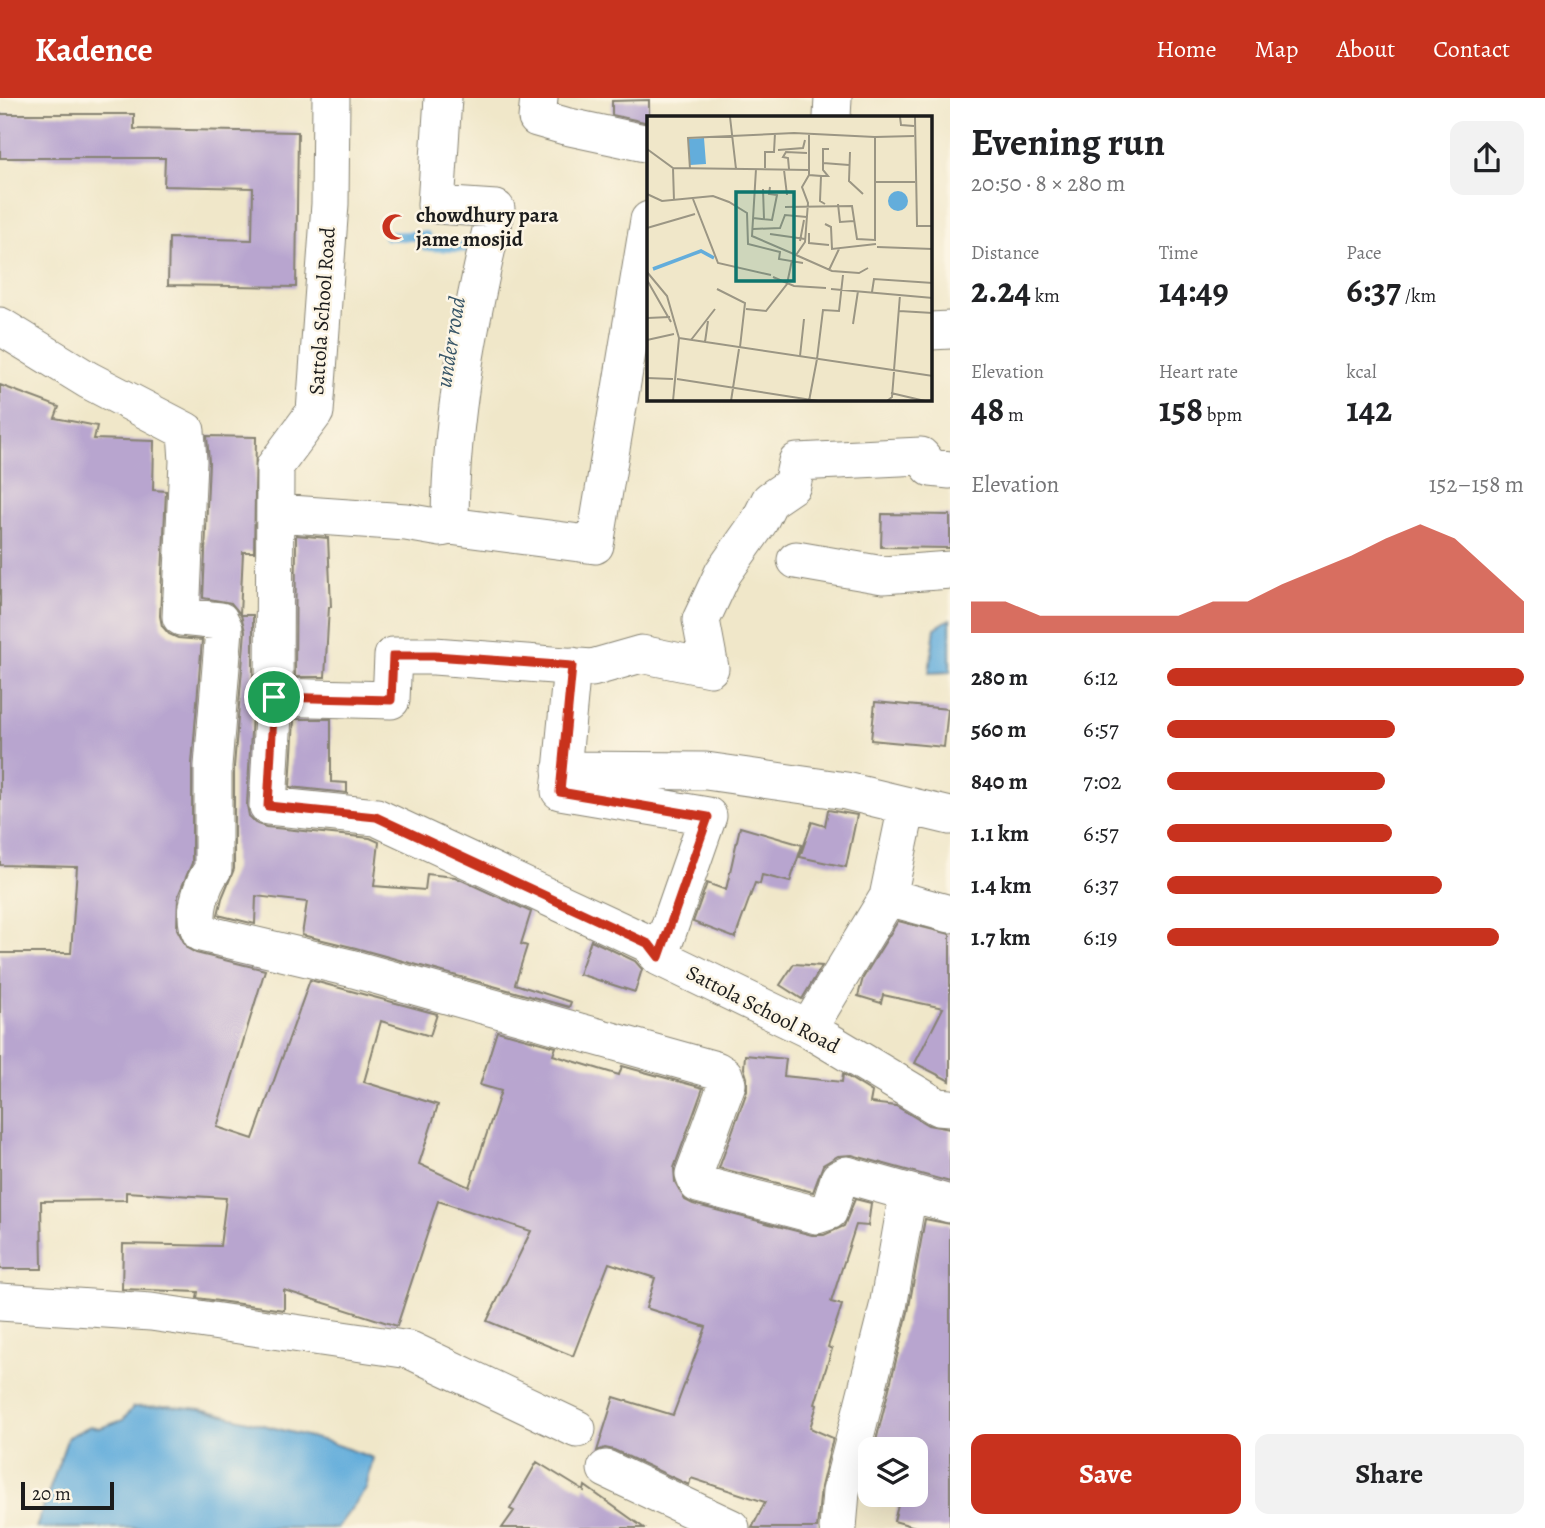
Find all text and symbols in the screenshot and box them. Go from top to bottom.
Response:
text: Kadence [35,27,153,72]
text: Home [1156,33,1217,65]
text: Map [1255,33,1299,65]
text: About [1337,33,1395,65]
text: Contact [1433,33,1510,65]
inset map [647,116,932,401]
text: Evening run [971,116,1165,168]
button: share [1450,121,1524,195]
text: 20:50 · 8 × 280 m [971,168,1125,199]
place label: chowdhury para jame mosjid [416,201,559,253]
mosque icon: chowdhury para jame mosjid [380,212,410,242]
street label: Sattola School Road [302,225,342,396]
text: Distance [971,240,1039,266]
text: Time [1159,240,1198,266]
text: Pace [1346,240,1382,266]
text: 2.24 [971,266,1031,314]
text: 14:49 [1159,266,1229,314]
text: 6:37 [1346,266,1401,314]
text: km [1031,283,1060,309]
text: /km [1401,283,1436,309]
water label: under road [428,294,473,390]
text: Elevation [971,359,1044,385]
text: Heart rate [1159,359,1238,385]
text: kcal [1346,359,1377,385]
text: 48 [971,385,1004,433]
text: 158 [1159,385,1203,433]
text: 142 [1346,385,1392,433]
text: m [1004,402,1024,428]
text: bpm [1203,402,1242,428]
text: Elevation [971,469,1059,500]
text: 152–158 m [1429,469,1524,500]
text: 280 m [971,662,1028,693]
text: 6:12 [1083,662,1118,693]
pin [244,667,304,727]
icon: arrive [255,678,293,716]
text: 560 m [971,714,1026,745]
text: 6:57 [1083,714,1119,745]
text: 840 m [971,766,1028,797]
text: 7:02 [1083,766,1121,797]
text: 1.1 km [971,818,1029,849]
text: 6:57 [1083,818,1119,849]
text: 1.4 km [971,870,1032,901]
text: 6:37 [1083,870,1118,901]
text: 1.7 km [971,922,1031,953]
text: 6:19 [1083,922,1117,953]
street label: Sattola School Road [682,958,845,1060]
button: Save [971,1434,1241,1514]
button: Share [1255,1434,1524,1514]
map controls [858,1437,928,1507]
button: layers [858,1437,928,1507]
scale bar [21,1479,114,1511]
text: 20 m [32,1481,71,1507]

